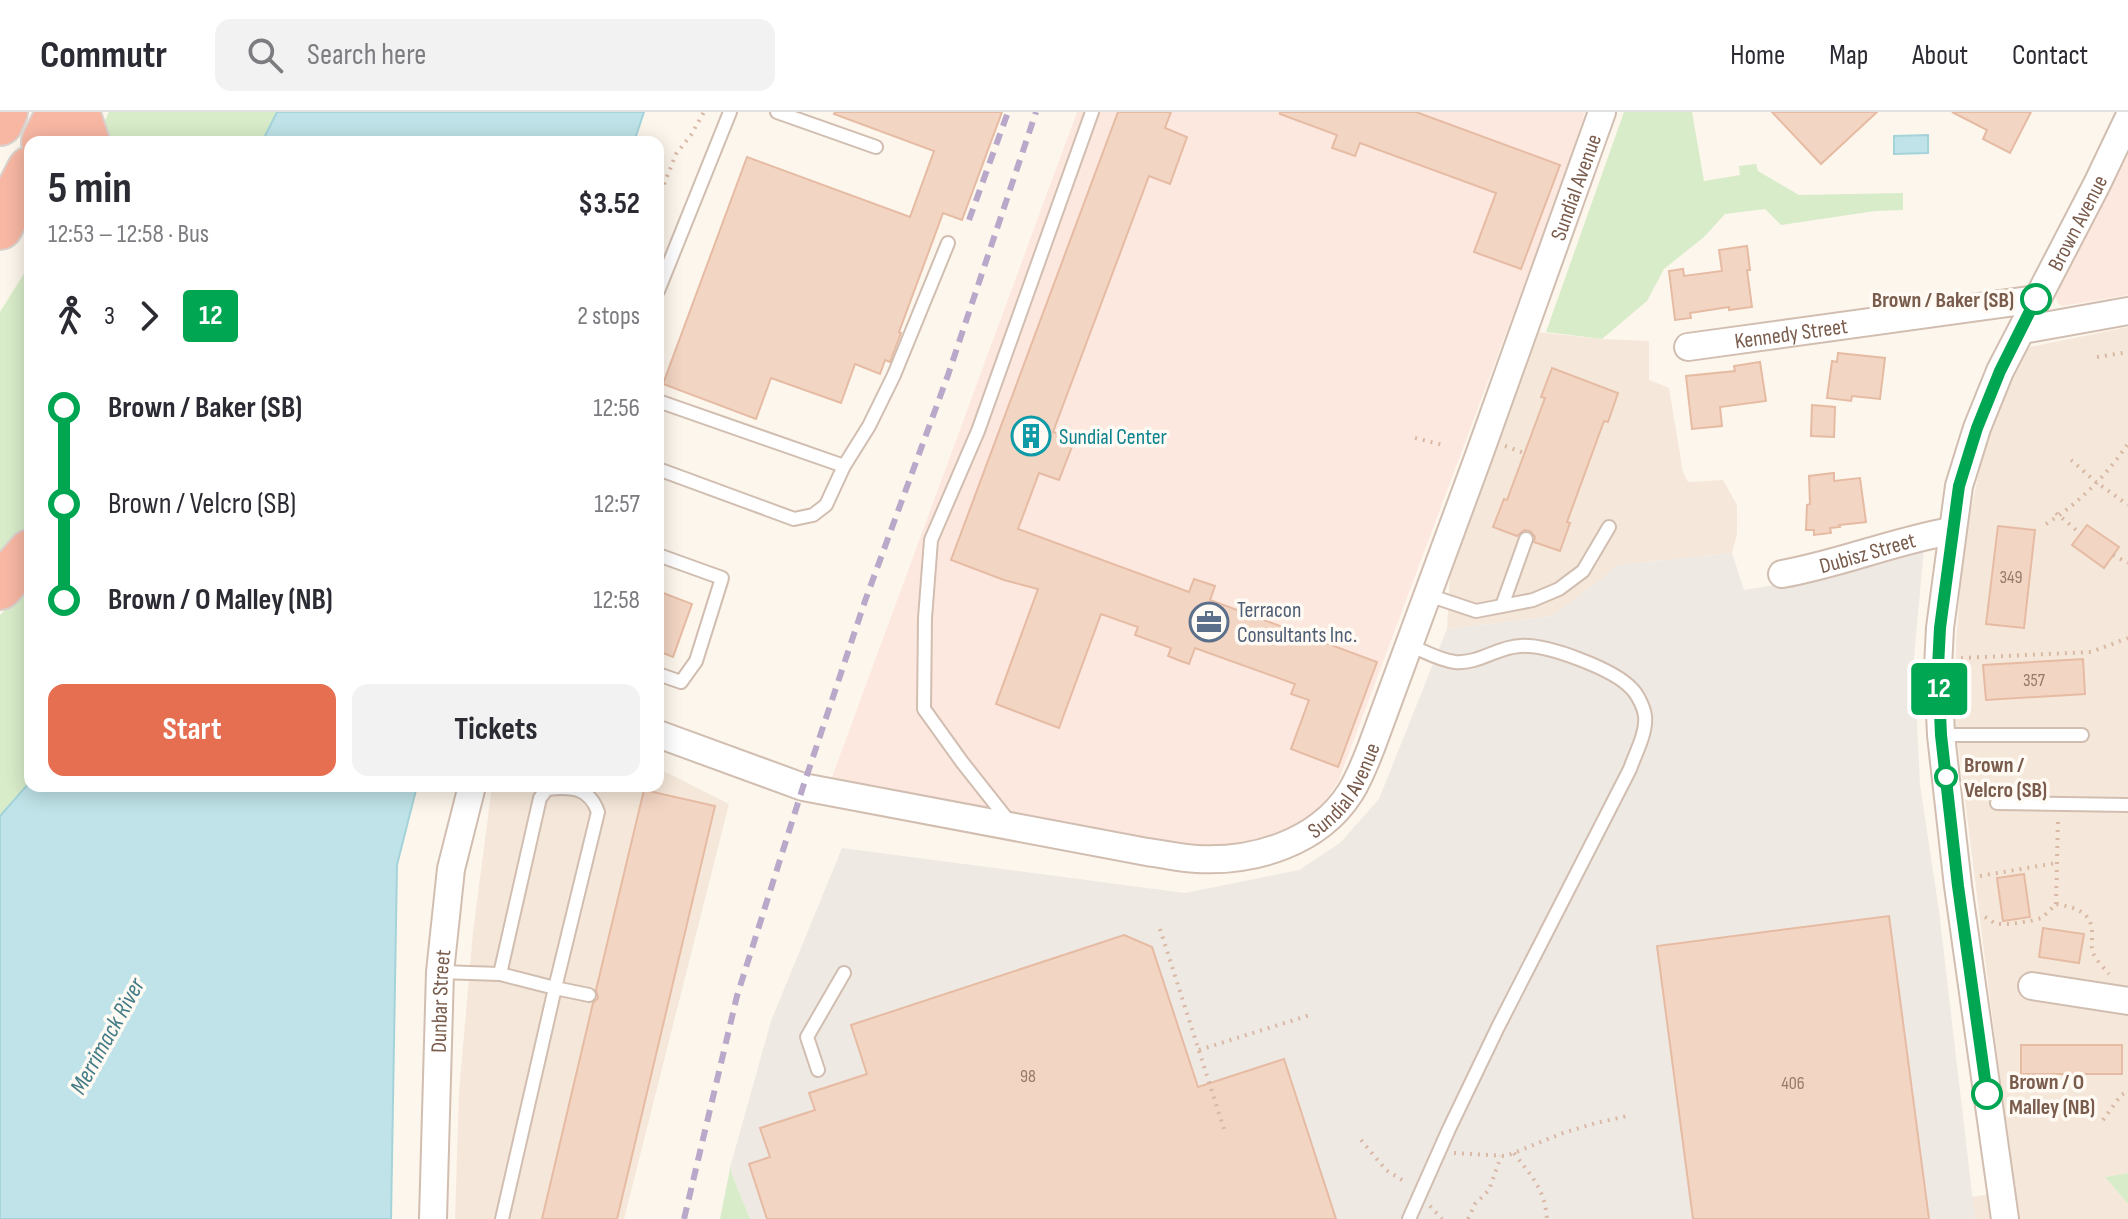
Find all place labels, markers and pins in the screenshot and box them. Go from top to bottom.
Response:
marker: Brown / Baker (SB) [2021,284,2051,314]
place label: Brown / Baker (SB) [1872,287,2014,314]
building icon: Sundial Center [1010,415,1052,457]
place label: Sundial Center [1059,424,1167,451]
place label: Terracon Consultants Inc. [1237,597,1357,649]
office icon: Terracon Consultants Inc. [1188,601,1230,643]
place label: Brown / Velcro (SB) [1964,752,2047,804]
marker: Brown / Velcro (SB) [1935,766,1957,788]
place label: Brown / O Malley (NB) [2009,1069,2095,1121]
marker: Brown / O Malley (NB) [1972,1079,2002,1109]

